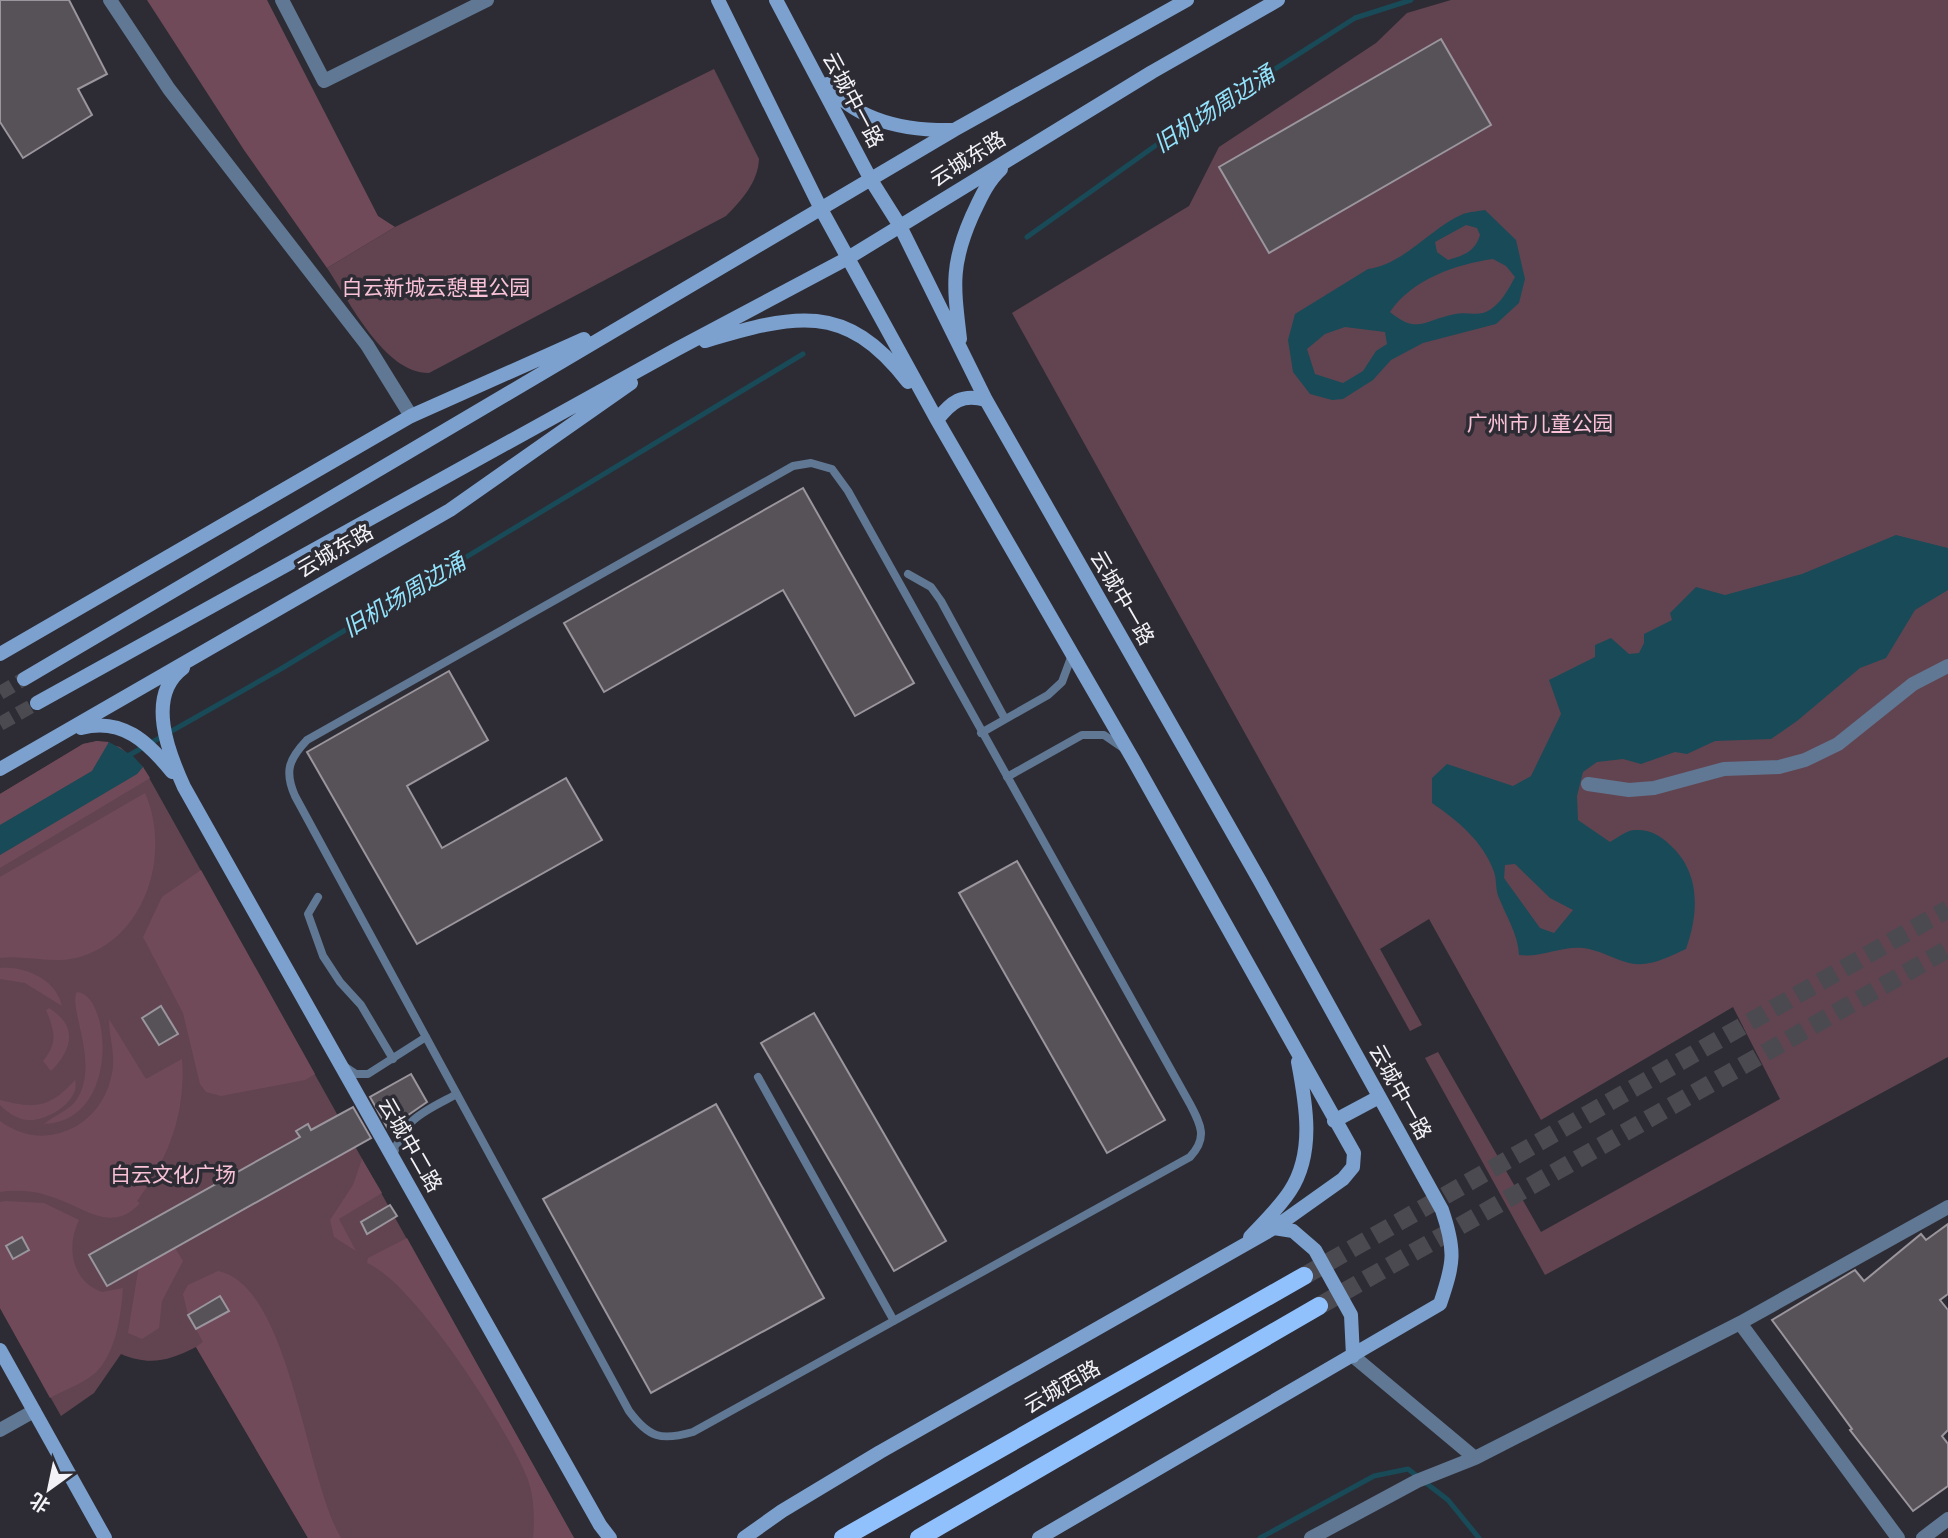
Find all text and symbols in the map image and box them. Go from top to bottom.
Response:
street label: 云城中一路 [817,48,889,152]
water label: 旧机场周边涌 [1149,58,1282,158]
street label: 云城东路 [925,126,1011,192]
park label: 白云新城云憩里公园 [342,275,531,301]
park label: 广州市儿童公园 [1467,411,1614,437]
street label: 云城东路 [292,519,378,583]
water label: 旧机场周边涌 [338,546,473,643]
street label: 云城中一路 [1084,546,1160,650]
street label: 云城中一路 [1363,1040,1437,1144]
street label: 云城中二路 [372,1093,448,1197]
park label: 白云文化广场 [110,1162,236,1188]
street label: 云城西路 [1019,1355,1105,1419]
north arrow [14,1454,84,1524]
text: 北 [26,1488,54,1518]

